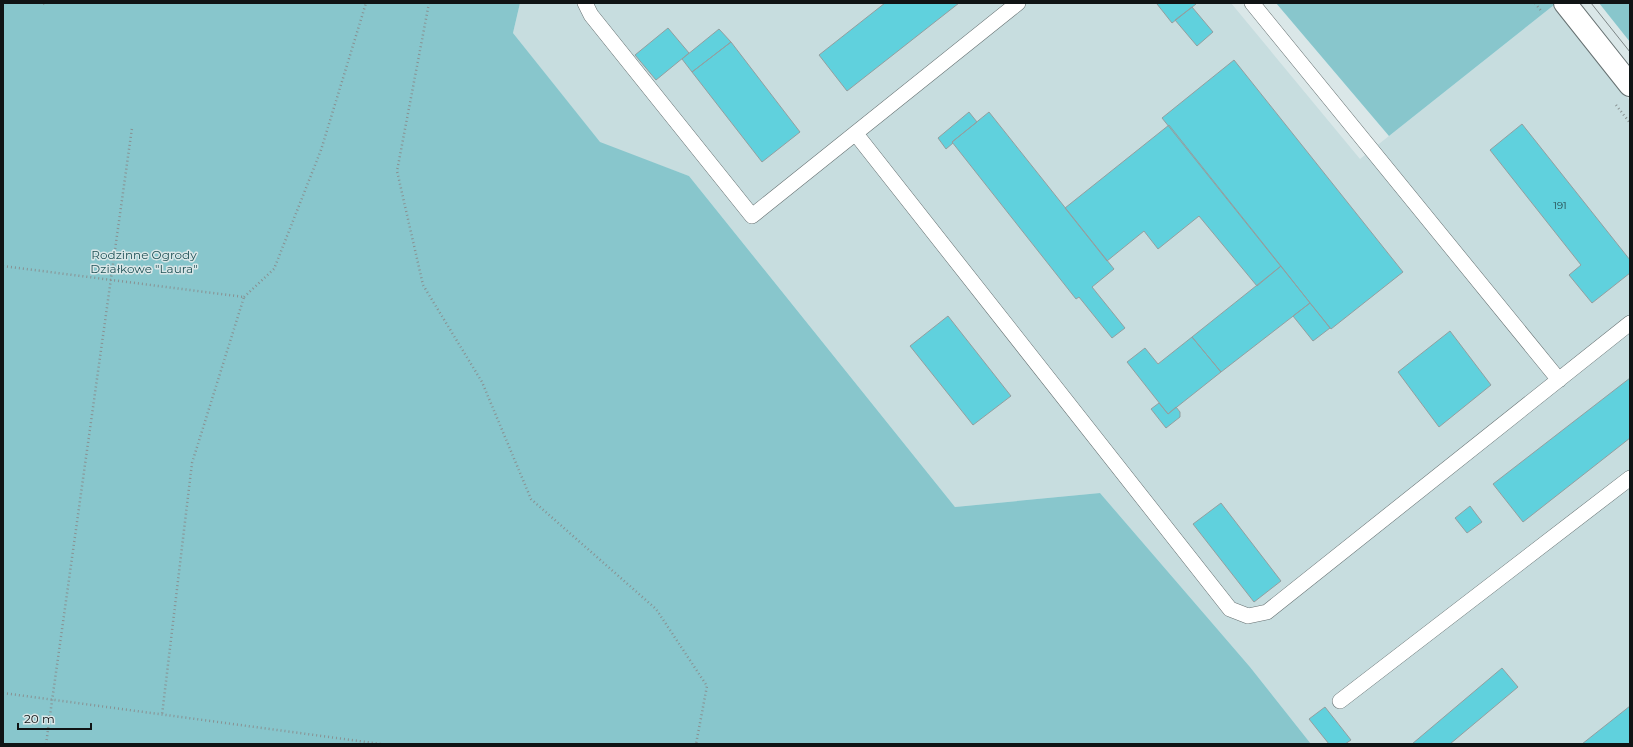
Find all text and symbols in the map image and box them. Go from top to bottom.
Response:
house number: 191 [1553,199,1567,212]
park label: Rodzinne Ogrody Działkowe "Laura" [90,247,198,276]
scale bar [18,705,91,731]
text: 20 m [24,711,55,726]

